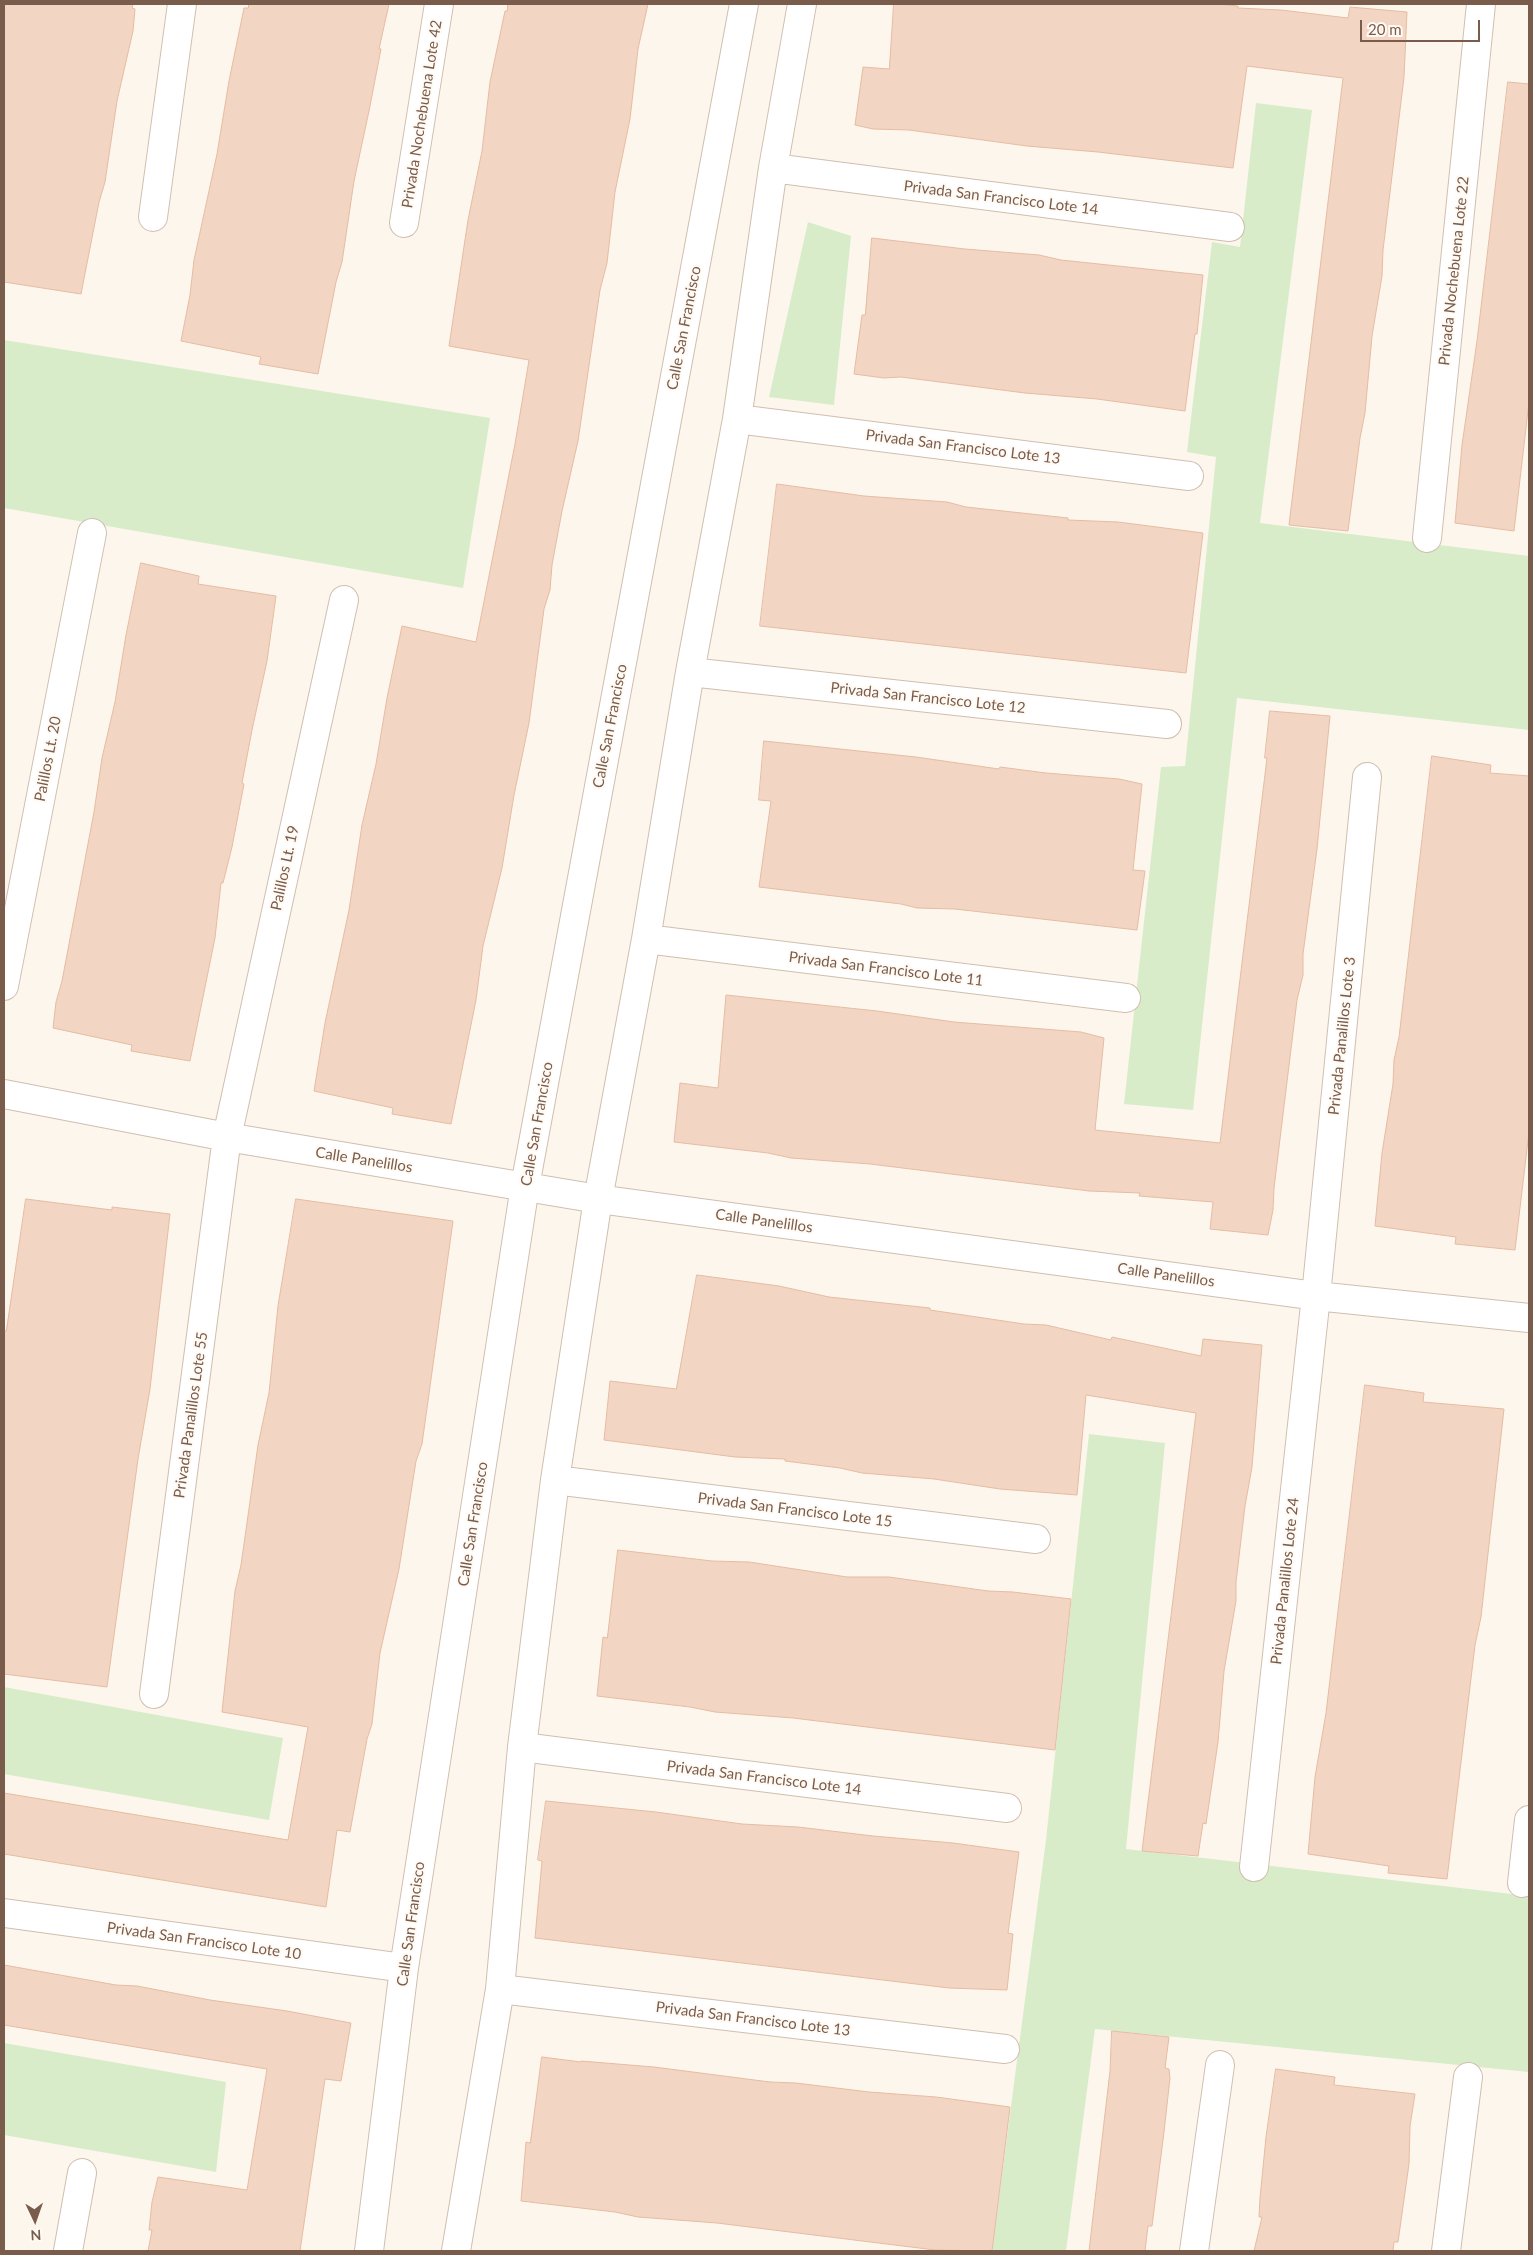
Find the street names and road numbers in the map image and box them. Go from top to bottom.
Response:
street label: Privada Nochebuena Lote 42 [398,19,446,209]
street label: Privada Nochebuena Lote 22 [1435,175,1473,367]
street label: Privada San Francisco Lote 14 [903,177,1099,219]
street label: Calle San Francisco [663,265,705,391]
street label: Privada San Francisco Lote 13 [865,426,1061,468]
street label: Calle San Francisco [589,663,631,789]
street label: Privada San Francisco Lote 12 [830,679,1026,717]
street label: Palillos Lt. 20 [31,715,65,803]
street label: Palillos Lt. 19 [267,824,303,912]
street label: Privada San Francisco Lote 11 [788,948,984,990]
street label: Privada Panalillos Lote 3 [1325,956,1359,1116]
street label: Calle San Francisco [517,1060,557,1188]
street label: Calle Panelillos [314,1143,414,1177]
street label: Calle Panelillos [714,1205,814,1237]
street label: Calle Panelillos [1116,1259,1216,1291]
street label: Privada Panalillos Lote 55 [170,1331,212,1499]
street label: Calle San Francisco [454,1460,492,1588]
street label: Privada San Francisco Lote 15 [697,1489,893,1531]
street label: Privada Panalillos Lote 24 [1267,1497,1303,1665]
street label: Privada San Francisco Lote 14 [666,1757,862,1799]
street label: Calle San Francisco [393,1860,429,1988]
street label: Privada San Francisco Lote 10 [106,1918,302,1964]
street label: Privada San Francisco Lote 13 [655,1998,851,2040]

